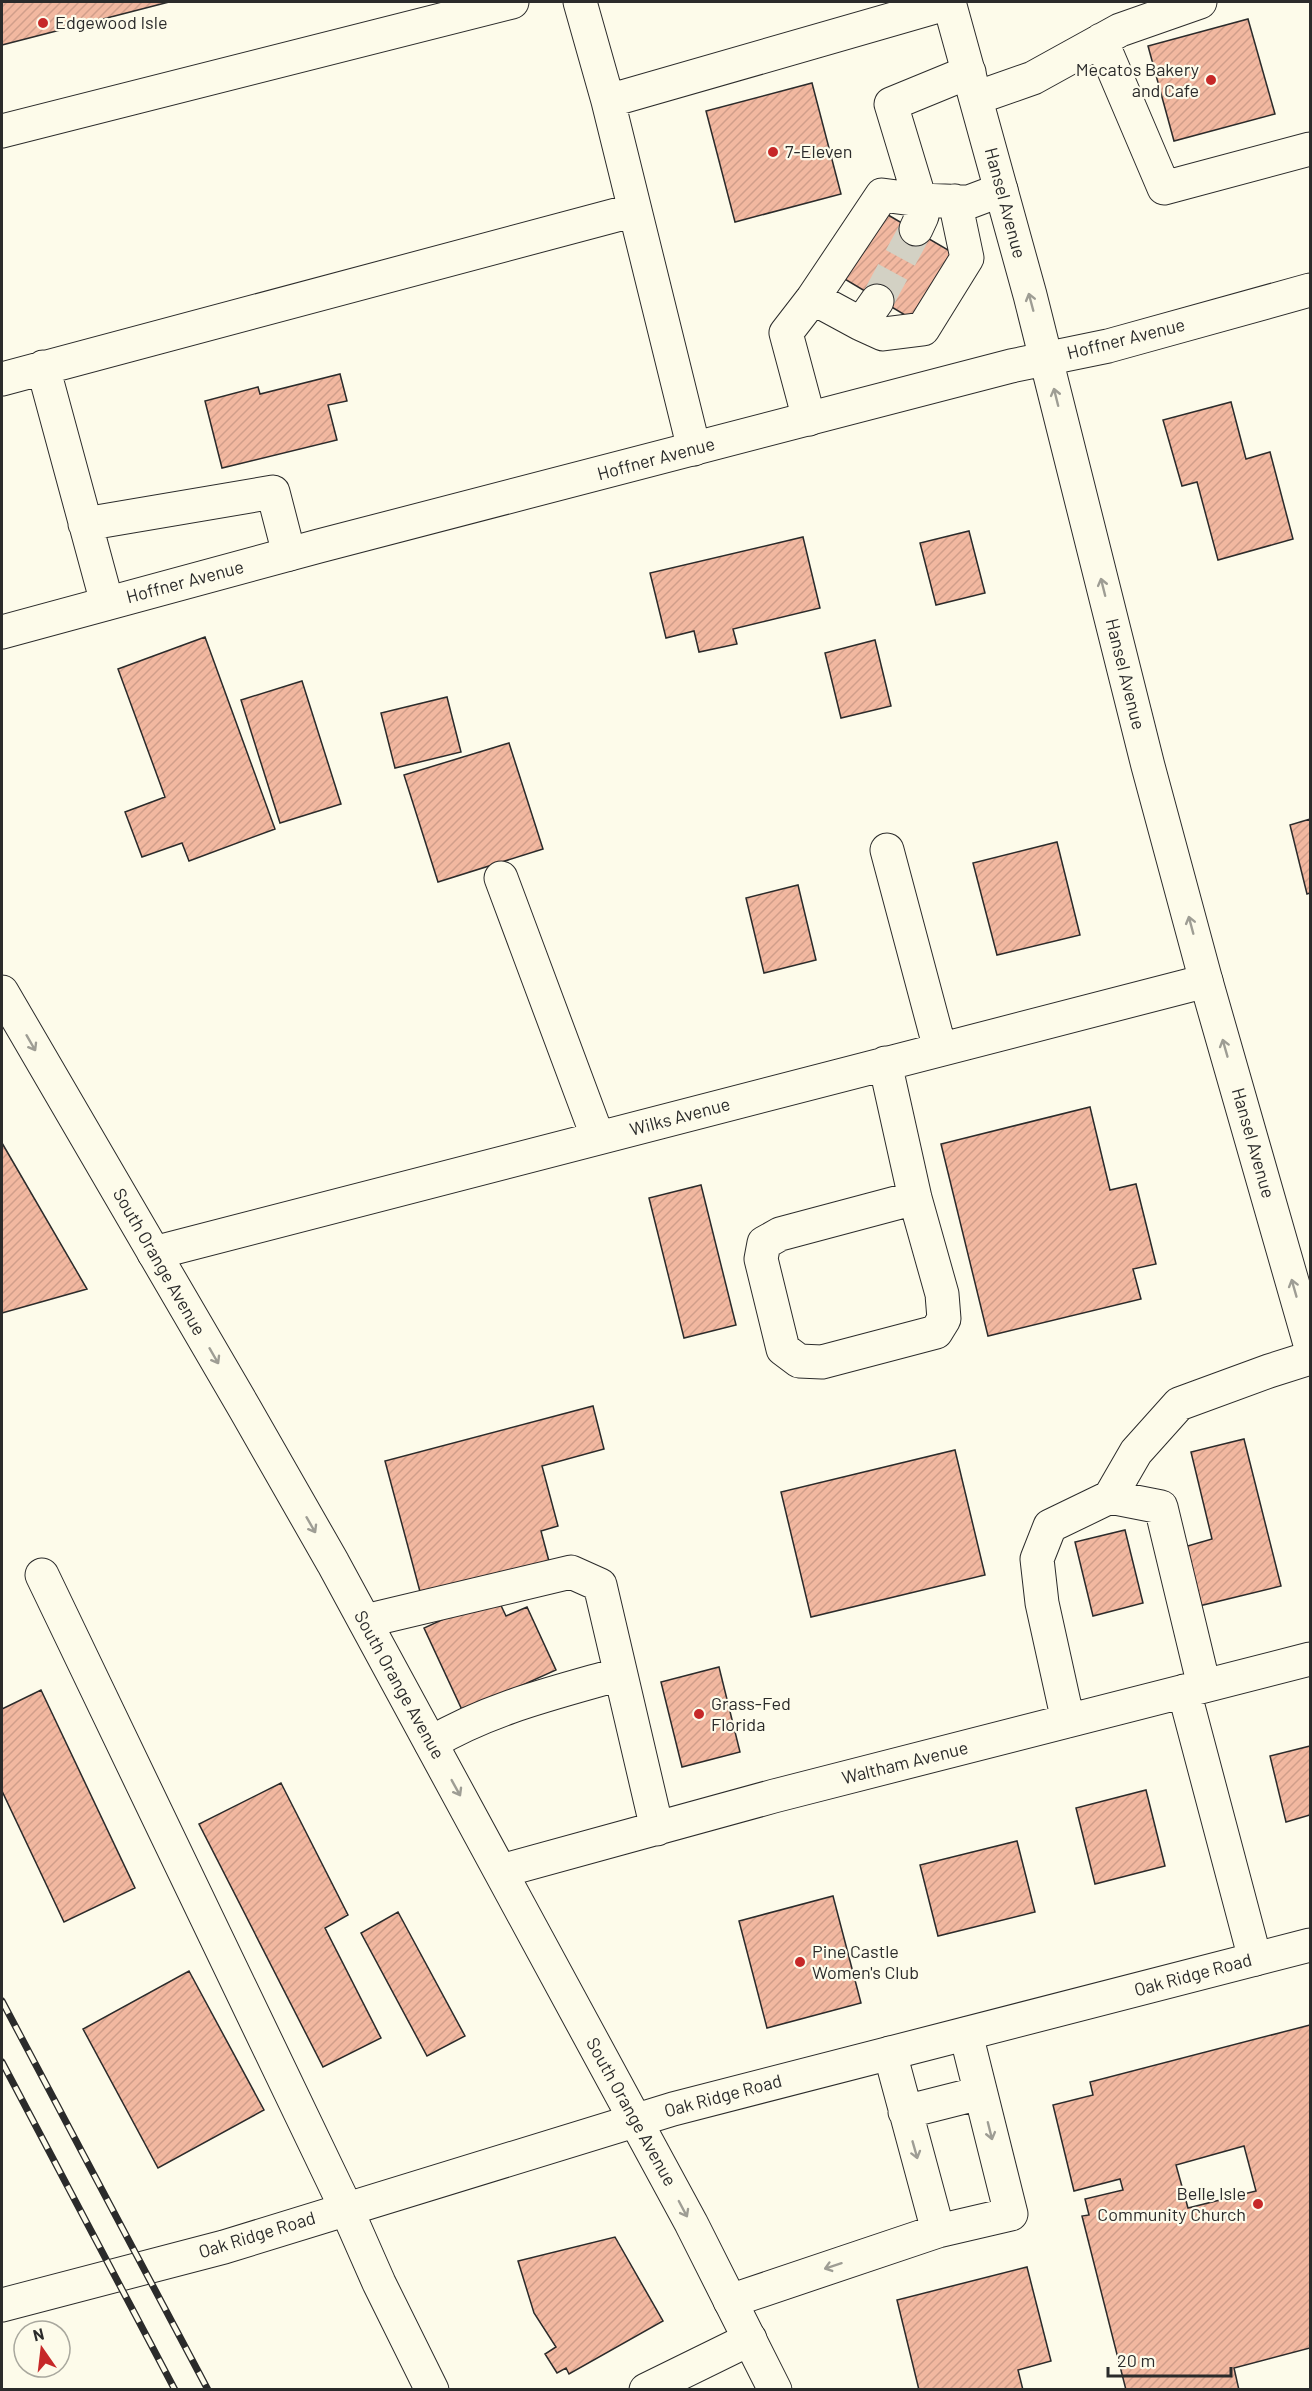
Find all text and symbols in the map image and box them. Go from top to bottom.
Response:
place label: Edgewood Isle [55,11,167,33]
marker: Edgewood Isle [36,16,50,30]
place label: Mecatos Bakery and Cafe [1076,58,1199,101]
marker: Mecatos Bakery and Cafe [1204,73,1218,87]
place label: 7-Eleven [785,140,853,162]
marker: 7-Eleven [766,145,780,159]
street label: Hansel Avenue [981,145,1031,261]
one-way arrow [1025,293,1037,312]
street label: Hoffner Avenue [1064,313,1187,363]
one-way arrow [1049,388,1061,407]
street label: Hoffner Avenue [595,432,717,484]
street label: Hoffner Avenue [124,555,246,607]
one-way arrow [1097,577,1109,596]
street label: Hansel Avenue [1102,616,1150,732]
one-way arrow [1185,915,1196,934]
one-way arrow [25,1034,37,1051]
one-way arrow [1219,1039,1230,1058]
street label: Hansel Avenue [1228,1085,1280,1200]
street label: Wilks Avenue [627,1092,732,1140]
street label: South Orange Avenue [109,1184,211,1339]
one-way arrow [1288,1279,1299,1298]
one-way arrow [209,1347,221,1364]
one-way arrow [306,1516,317,1534]
street label: South Orange Avenue [350,1606,450,1763]
place label: Grass-Fed Florida [711,1692,791,1735]
marker: Grass-Fed Florida [692,1707,706,1721]
street label: Waltham Avenue [839,1736,970,1788]
one-way arrow [450,1779,462,1796]
place label: Pine Castle Women's Club [812,1940,919,1983]
street label: Oak Ridge Road [1131,1948,1254,2000]
marker: Pine Castle Women's Club [793,1955,807,1969]
street label: South Orange Avenue [582,2033,682,2190]
street label: Oak Ridge Road [661,2069,784,2121]
one-way arrow [985,2121,997,2140]
one-way arrow [910,2140,921,2159]
place label: Belle Isle Community Church [1097,2182,1246,2225]
marker: Belle Isle Community Church [1251,2197,1265,2211]
one-way arrow [678,2199,689,2217]
street label: Oak Ridge Road [196,2206,318,2262]
one-way arrow [824,2261,843,2272]
north arrow [12,2319,72,2379]
text: N [31,2323,46,2344]
scale bar [1108,2340,1231,2378]
text: 20 m [1117,2349,1155,2371]

